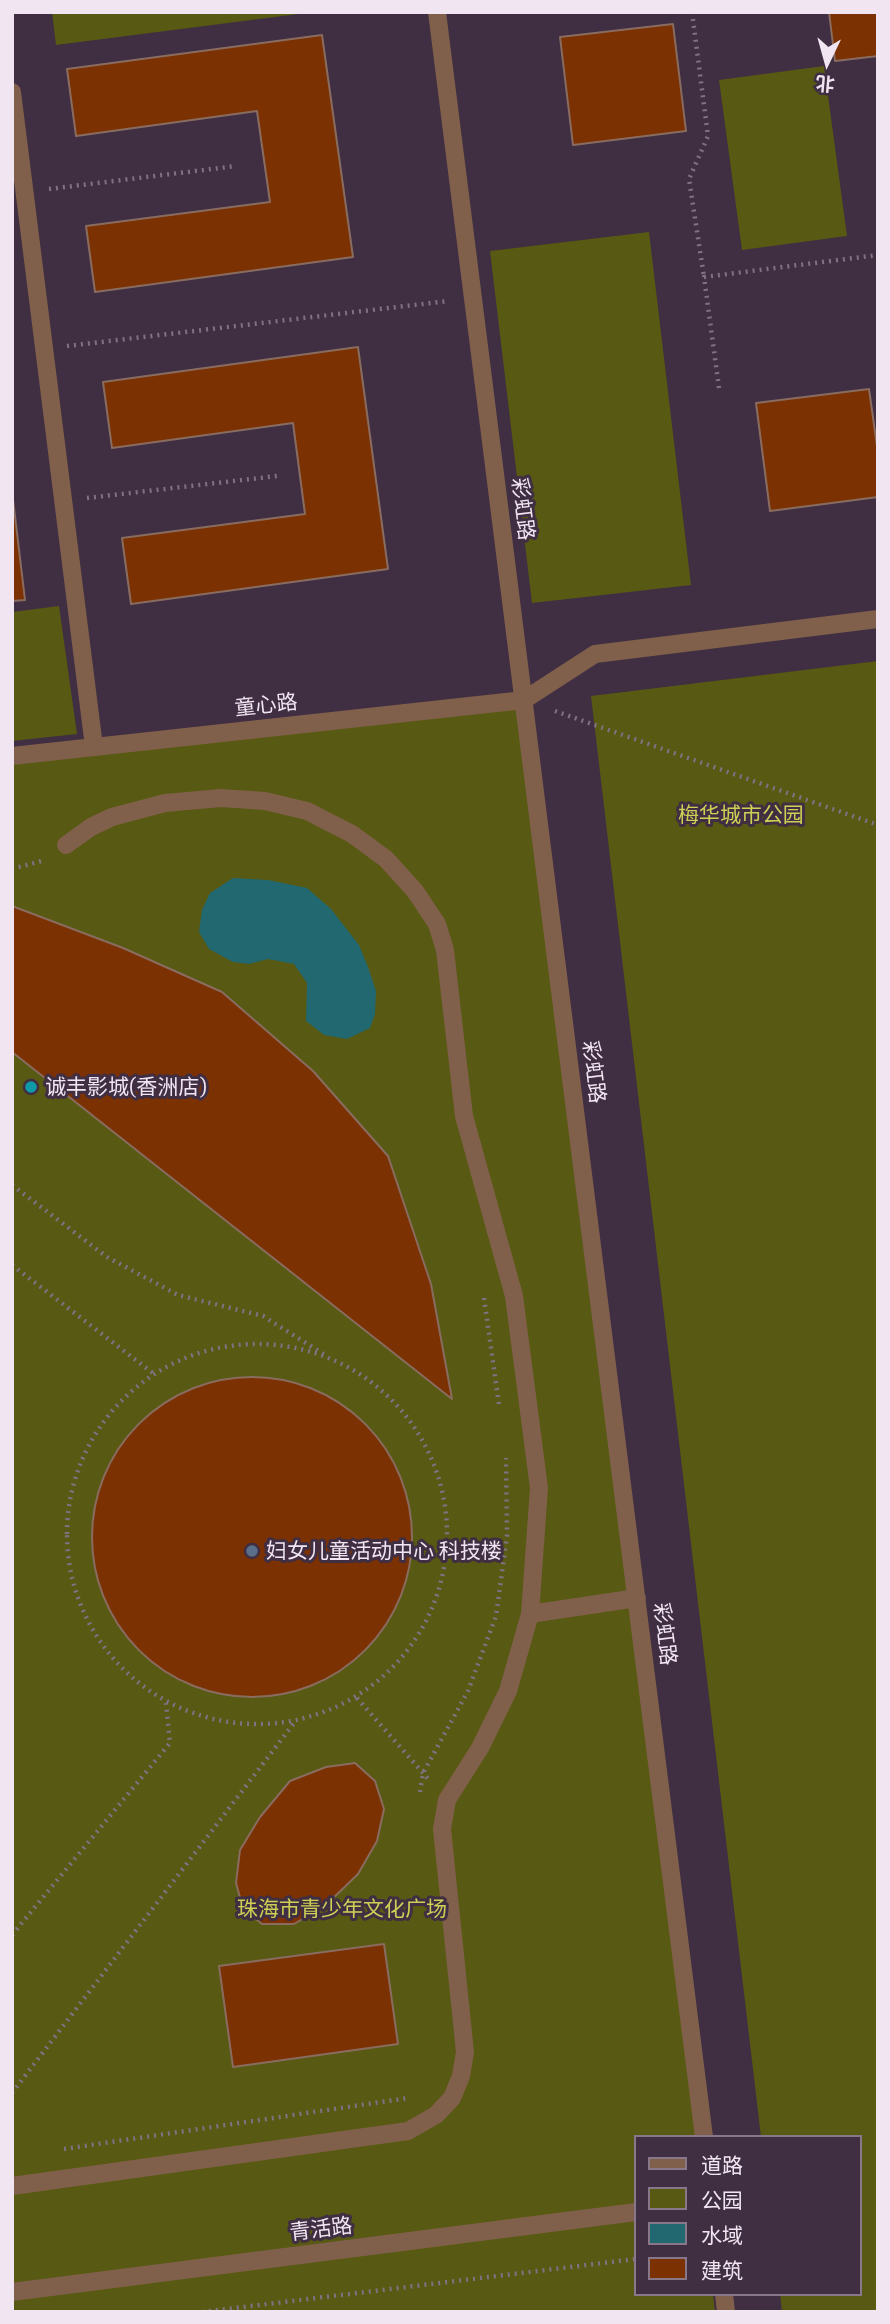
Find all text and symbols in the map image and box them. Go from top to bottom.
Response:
north arrow [792,28,862,98]
text: 北 [815,72,836,97]
street label: 彩虹路 [507,476,539,542]
street label: 童心路 [233,689,299,721]
park label: 梅华城市公园 [678,802,804,828]
street label: 彩虹路 [578,1039,610,1105]
place label: 诚丰影城(香洲店) [45,1074,207,1100]
marker: 诚丰影城(香洲店) [23,1079,39,1095]
place label: 妇女儿童活动中心 科技楼 [266,1538,502,1564]
marker: 妇女儿童活动中心 科技楼 [244,1543,260,1559]
street label: 彩虹路 [649,1601,681,1667]
park label: 珠海市青少年文化广场 [237,1896,447,1922]
legend [634,2135,862,2296]
text: 道路 [701,2152,743,2177]
text: 公园 [701,2187,743,2212]
street label: 青活路 [288,2213,354,2245]
text: 水域 [701,2222,743,2247]
text: 建筑 [701,2257,743,2282]

